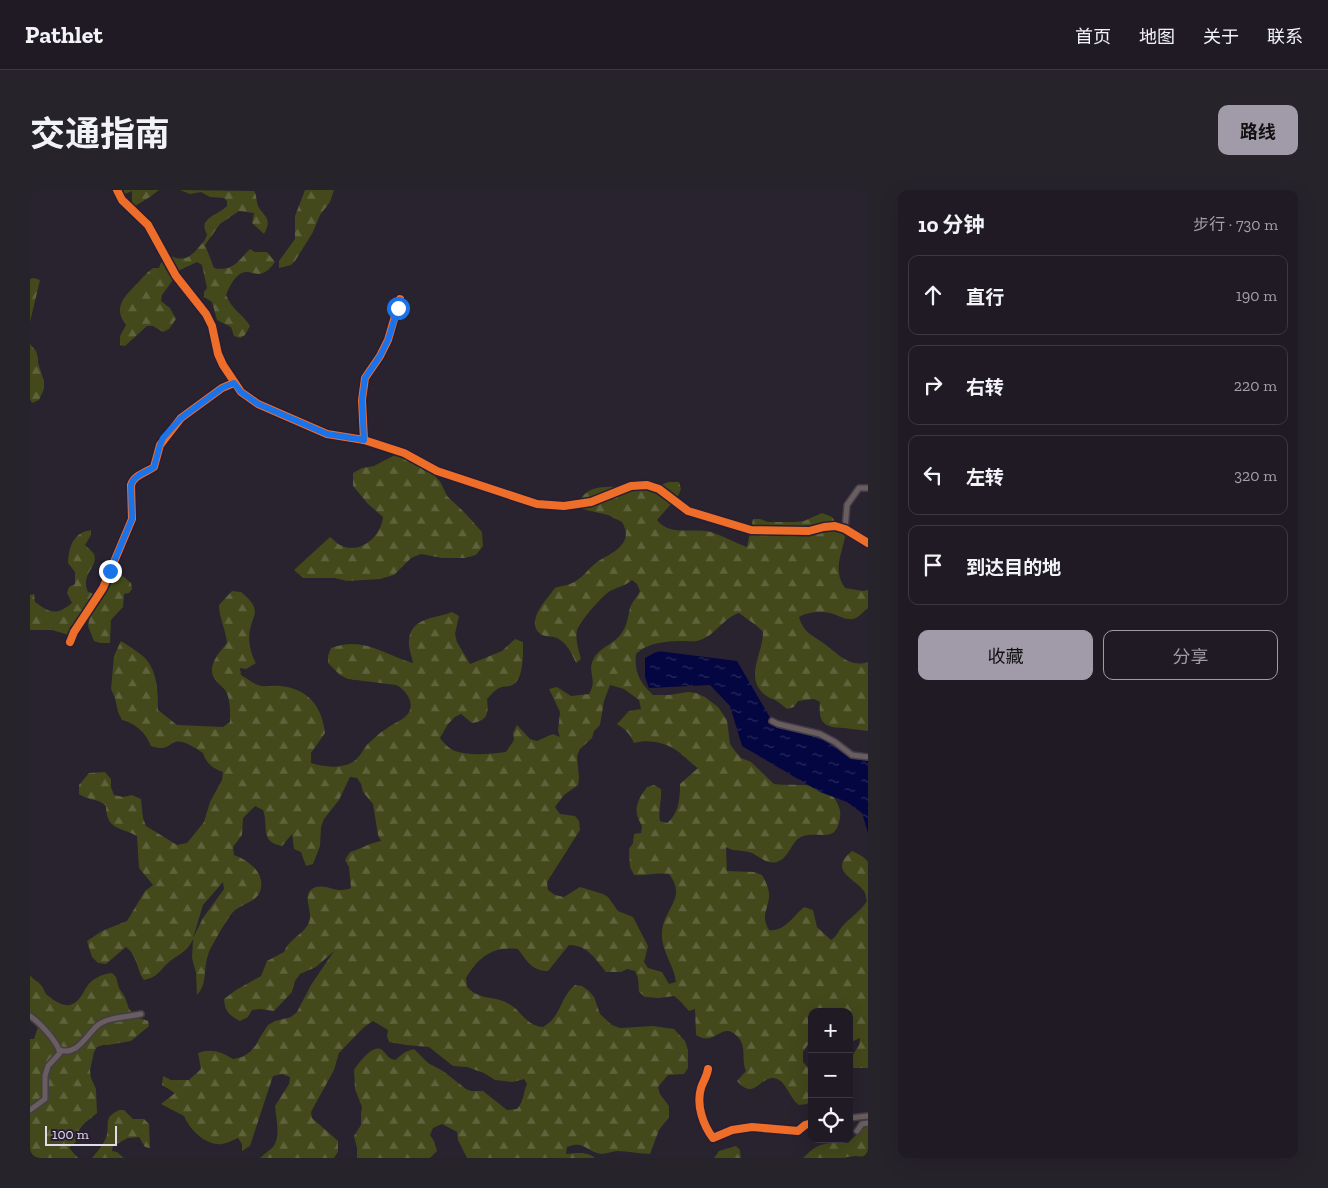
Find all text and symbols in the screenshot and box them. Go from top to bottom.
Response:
text: Pathlet [25,20,103,49]
text: 首页 [1075,26,1111,48]
text: 地图 [1139,26,1175,48]
text: 关于 [1203,26,1239,48]
text: 联系 [1267,26,1303,48]
button: 路线 [1218,105,1298,155]
text: 交通指南 [30,113,170,155]
text: 10 分钟 [918,212,985,237]
text: 步行 · 730 m [1193,215,1278,234]
icon: ahead [919,281,947,309]
text: 直行 [966,286,1004,309]
text: 190 m [1236,286,1277,305]
route start [387,297,410,320]
icon: right [919,371,947,399]
text: 右转 [966,376,1004,399]
text: 220 m [1234,376,1277,395]
icon: left [919,461,947,489]
text: 左转 [966,466,1004,489]
text: 320 m [1234,466,1277,485]
icon: arrive [919,551,947,579]
text: 到达目的地 [966,556,1061,579]
route end [99,560,122,583]
button: 收藏 [918,630,1093,680]
button: 分享 [1103,630,1278,680]
map controls [808,1008,853,1143]
button: + [808,1008,853,1053]
button: − [808,1053,853,1098]
button: locate [808,1098,853,1143]
scale bar [45,1123,118,1146]
text: 100 m [52,1126,89,1143]

